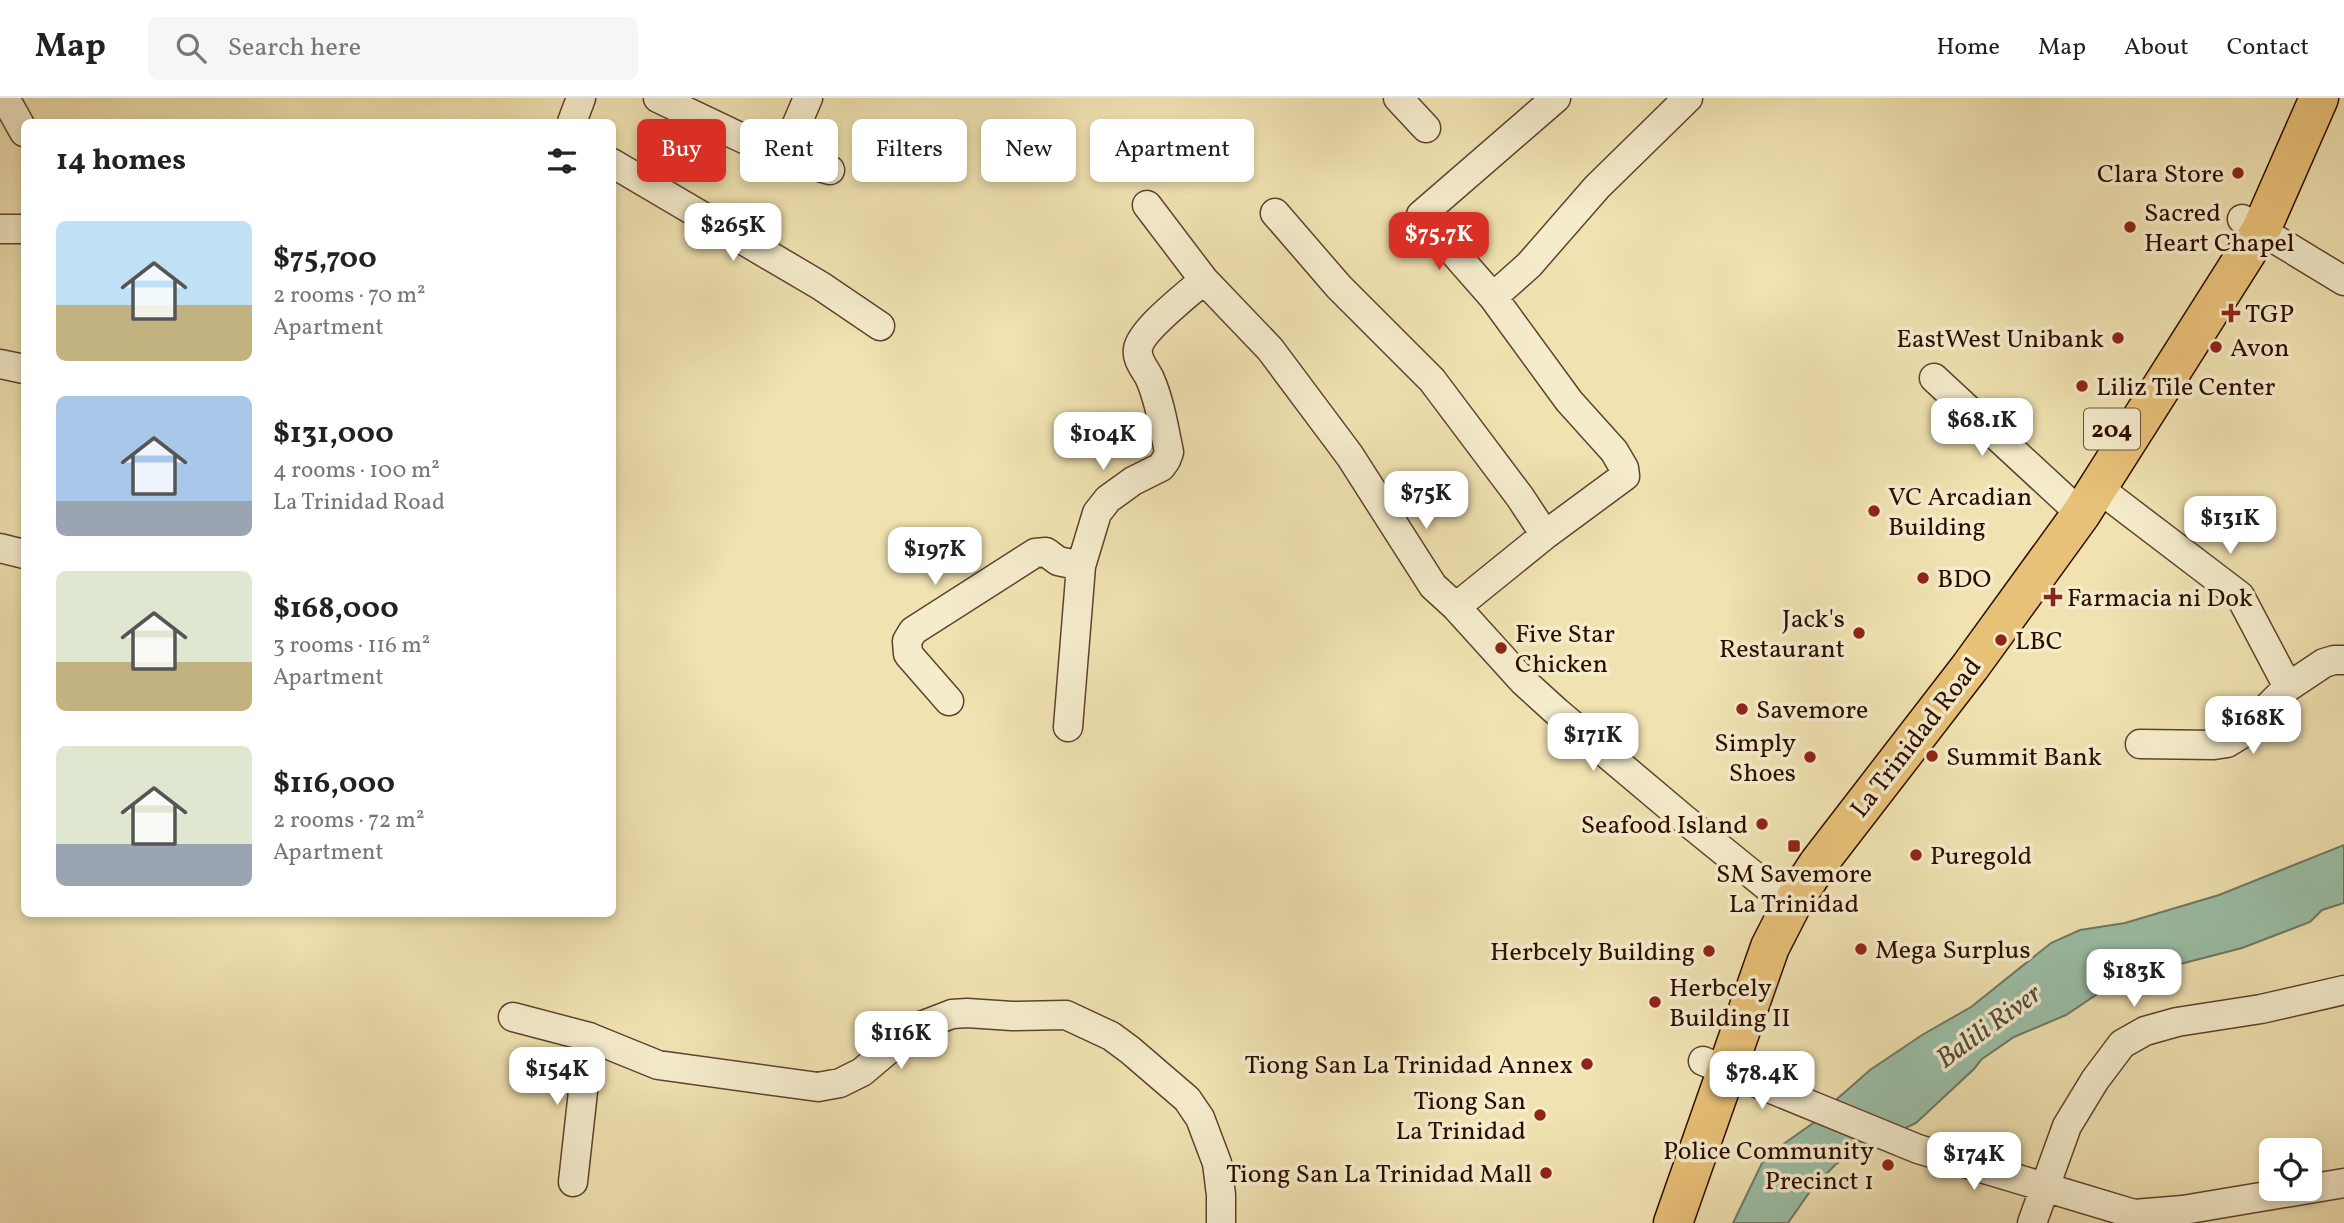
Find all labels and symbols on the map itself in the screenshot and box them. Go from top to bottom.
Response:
place label: Clara Store [2097,157,2224,193]
marker: Clara Store [2230,165,2246,181]
place label: Sacred Heart Chapel [2144,196,2295,262]
pin: $265K [684,204,782,263]
pin: $75.7K [1382,212,1496,272]
marker: Sacred Heart Chapel [2122,219,2138,235]
place label: TGP [2245,297,2294,333]
marker: TGP [2223,305,2239,321]
place label: EastWest Unibank [1896,322,2104,358]
marker: EastWest Unibank [2110,330,2126,346]
place label: Avon [2230,331,2290,367]
marker: Avon [2208,339,2224,355]
place label: Liliz Tile Center [2096,370,2275,406]
marker: Liliz Tile Center [2074,378,2090,394]
pin: $68.1K [1925,398,2039,458]
road number: 204 [2084,408,2140,450]
pin: $104K [1054,412,1152,472]
pin: $75K [1385,472,1467,531]
place label: VC Arcadian Building [1888,480,2032,546]
pin: $131K [2181,496,2279,556]
marker: VC Arcadian Building [1866,503,1882,519]
pin: $197K [886,528,984,587]
place label: BDO [1937,562,1991,598]
marker: BDO [1915,570,1931,586]
place label: Farmacia ni Dok [2067,581,2253,617]
marker: Farmacia ni Dok [2045,589,2061,605]
place label: Jack's Restaurant [1719,602,1845,668]
place label: Five Star Chicken [1515,617,1615,683]
place label: LBC [2015,624,2063,660]
marker: Jack's Restaurant [1851,625,1867,641]
marker: LBC [1993,632,2009,648]
marker: Five Star Chicken [1493,640,1509,656]
street label: La Trinidad Road [1843,651,1991,826]
place label: Savemore [1756,693,1868,729]
pin: $168K [2204,696,2302,756]
marker: Savemore [1734,701,1750,717]
pin: $171K [1544,714,1642,773]
place label: Simply Shoes [1714,726,1796,792]
place label: Summit Bank [1946,740,2102,776]
marker: Summit Bank [1924,748,1940,764]
marker: Simply Shoes [1802,749,1818,765]
place label: Seafood Island [1581,808,1748,844]
marker: Seafood Island [1754,816,1770,832]
marker: SM Savemore La Trinidad [1786,838,1802,854]
place label: Puregold [1930,839,2032,875]
marker: Puregold [1908,847,1924,863]
place label: SM Savemore La Trinidad [1716,857,1872,923]
place label: Mega Surplus [1875,933,2031,969]
place label: Herbcely Building [1490,935,1695,971]
marker: Mega Surplus [1853,941,1869,957]
marker: Herbcely Building [1701,943,1717,959]
pin: $183K [2085,950,2183,1009]
place label: Herbcely Building II [1669,971,1790,1037]
water label: Balili River [1929,975,2051,1079]
marker: Herbcely Building II [1647,994,1663,1010]
pin: $116K [852,1012,950,1071]
pin: $154K [508,1048,606,1107]
place label: Tiong San La Trinidad Annex [1245,1048,1573,1084]
pin: $78.4K [1705,1052,1819,1111]
marker: Tiong San La Trinidad Annex [1579,1056,1595,1072]
place label: Tiong San La Trinidad [1396,1084,1526,1150]
marker: Tiong San La Trinidad [1532,1107,1548,1123]
pin: $174K [1925,1132,2023,1192]
place label: Police Community Precinct 1 [1663,1134,1874,1200]
place label: Tiong San La Trinidad Mall [1226,1157,1532,1193]
marker: Police Community Precinct 1 [1880,1157,1896,1173]
marker: Tiong San La Trinidad Mall [1538,1165,1554,1181]

